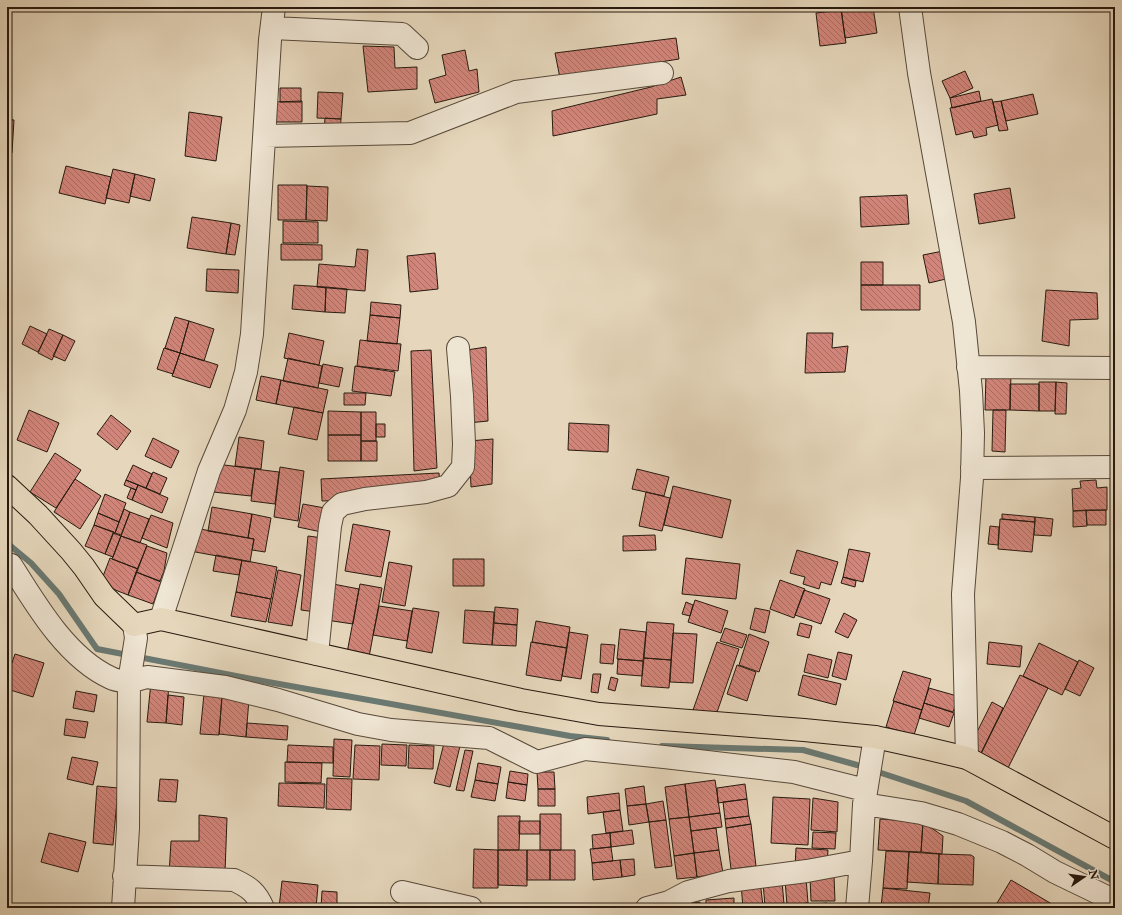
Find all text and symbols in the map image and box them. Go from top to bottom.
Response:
north arrow [1064,857,1104,897]
text: N [1086,868,1101,882]

